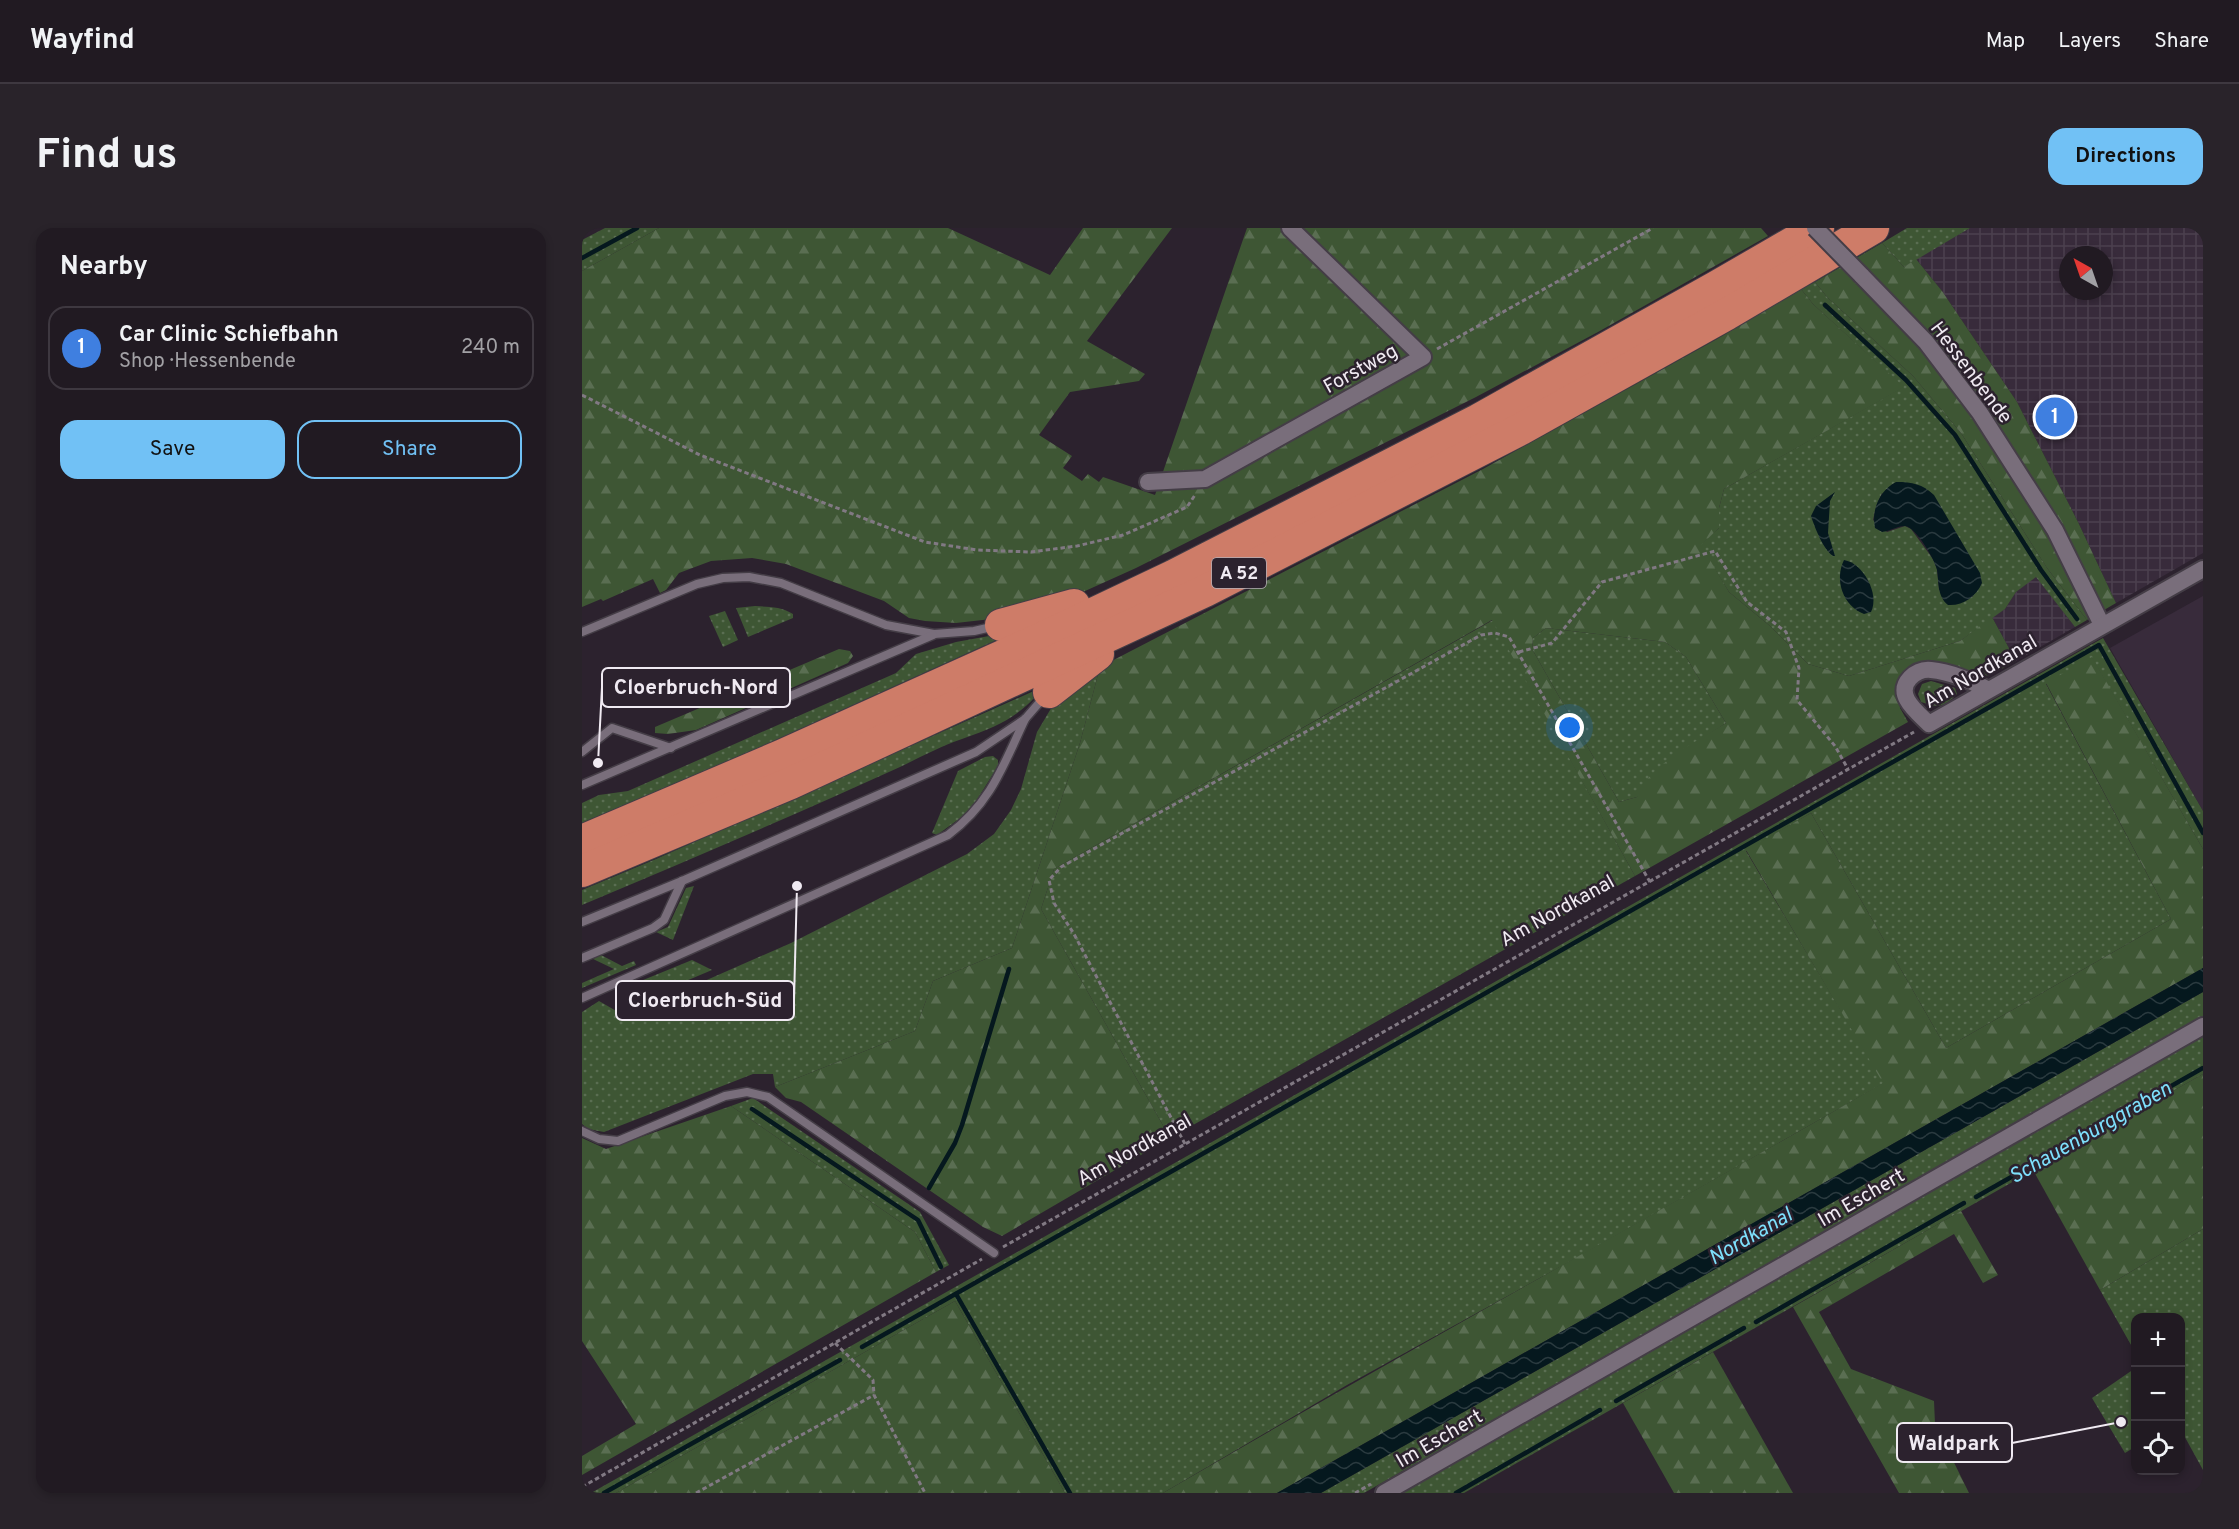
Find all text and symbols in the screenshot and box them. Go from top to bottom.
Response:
text: Wayfind [30,23,135,59]
text: Map [1986,28,2025,55]
text: Layers [2058,28,2121,55]
text: Share [2154,28,2209,55]
button: Directions [2048,128,2203,185]
text: Find us [36,130,177,183]
north arrow [2059,246,2113,300]
text: Nearby [60,251,148,284]
street label: Hessenbende [1923,317,2017,430]
text: Car Clinic Schiefbahn [119,322,339,349]
text: 1 [78,335,86,361]
text: 240 m [461,335,520,361]
street label: Forstweg [1319,339,1403,401]
text: Shop · Hessenbende [119,349,296,375]
pin: 1 [2036,394,2074,440]
button: Save [60,420,285,479]
button: Share [297,420,522,479]
road number: A 52 [1212,558,1266,588]
street label: Am Nordkanal [1919,630,2043,716]
callout: Cloerbruch-Nord [602,668,790,707]
text: Cloerbruch-Nord [614,675,778,702]
your location [1555,713,1584,742]
street label: Am Nordkanal [1496,870,1620,954]
callout: Cloerbruch-Süd [616,981,794,1020]
text: Cloerbruch-Süd [628,988,782,1015]
water label: Schauenburggraben [2005,1075,2177,1191]
street label: Am Nordkanal [1073,1109,1197,1193]
street label: Im Eschert [1814,1163,1910,1234]
water label: Nordkanal [1704,1202,1799,1272]
map controls [2131,1313,2185,1475]
button: + [2131,1313,2185,1367]
button: − [2131,1367,2185,1421]
street label: Im Eschert [1392,1404,1488,1475]
button: locate [2131,1421,2185,1475]
callout: Waldpark [1897,1423,2012,1462]
text: Waldpark [1908,1431,2000,1458]

